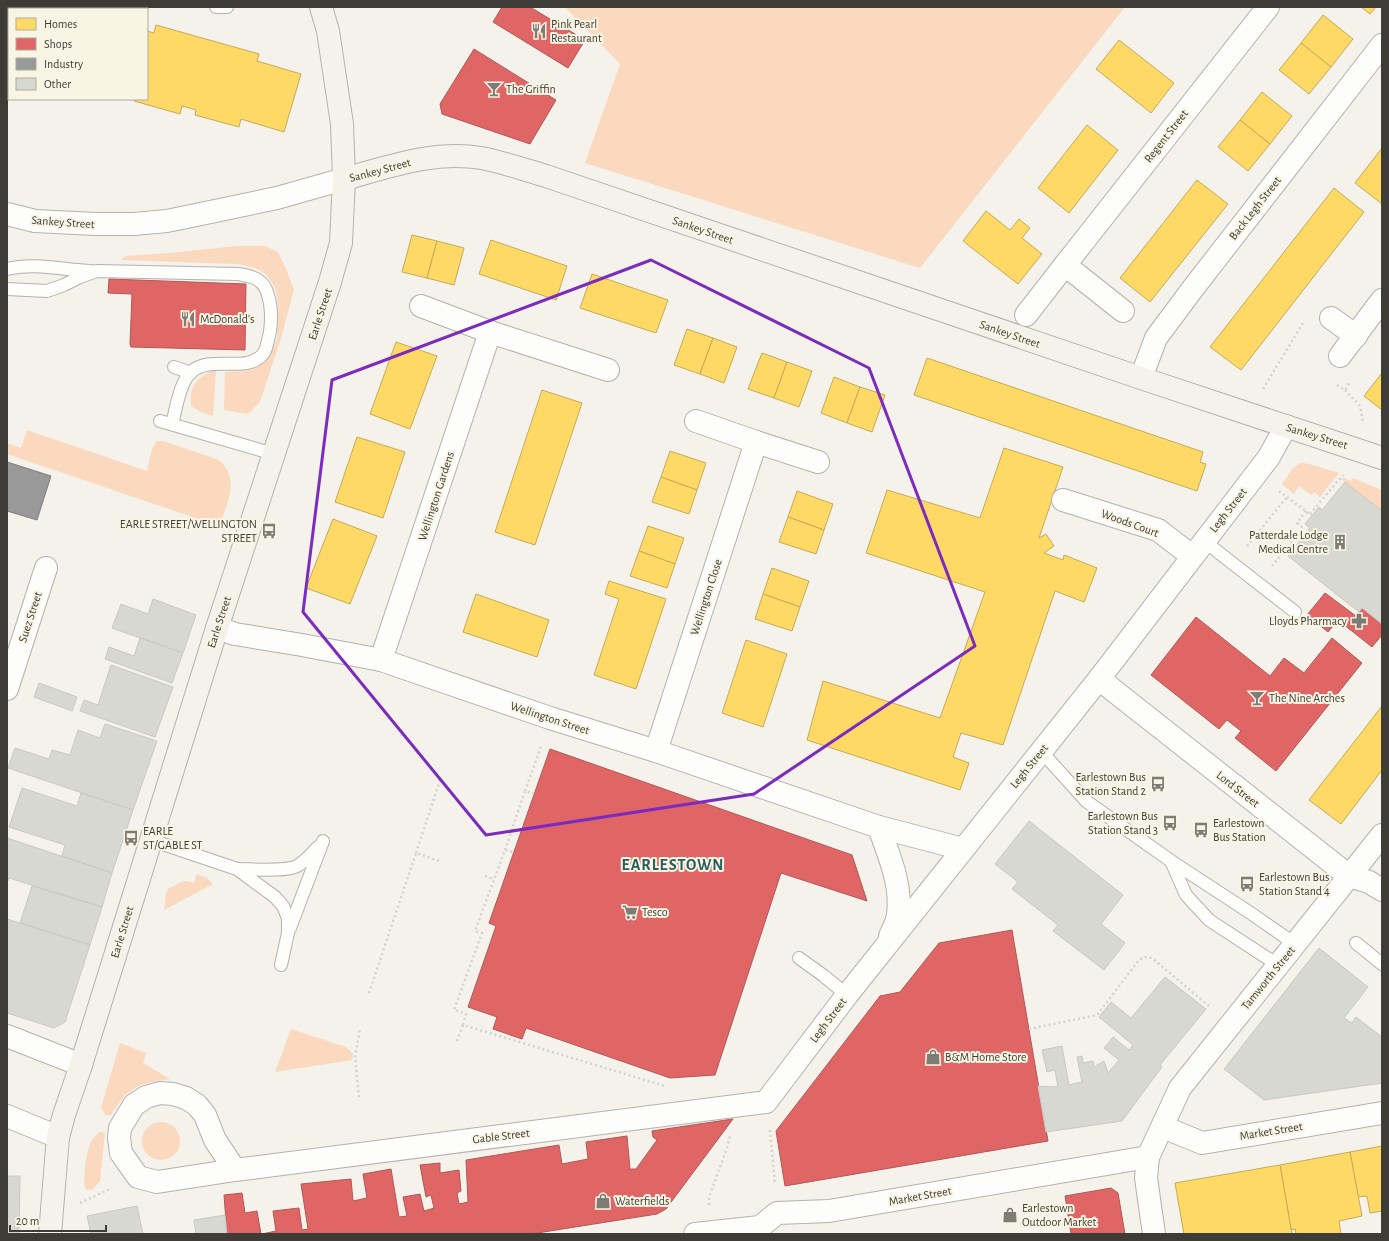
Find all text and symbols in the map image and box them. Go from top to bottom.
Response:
legend [8,8,148,100]
text: Homes [44,18,77,30]
place label: Pink Pearl Restaurant [551,18,602,44]
restaurant icon: Pink Pearl Restaurant [530,22,548,40]
text: Shops [44,38,72,50]
text: Industry [44,58,83,71]
text: Other [44,78,71,90]
bar icon: The Griffin [485,80,503,98]
place label: The Griffin [506,83,556,95]
street label: Regent Street [1142,107,1190,165]
street label: Sankey Street [348,156,412,185]
street label: Back Legh Street [1227,174,1283,242]
street label: Sankey Street [31,214,95,231]
street label: Sankey Street [671,214,735,247]
street label: Earle Street [306,287,334,341]
restaurant icon: McDonald's [179,310,197,328]
place label: McDonald's [200,313,254,325]
street label: Sankey Street [978,318,1042,351]
street label: Sankey Street [1285,421,1349,452]
street label: Wellington Gardens [416,450,456,542]
street label: Legh Street [1207,485,1249,534]
street label: Woods Court [1100,507,1160,539]
place label: EARLE STREET/WELLINGTON STREET [120,518,257,544]
bus stop icon: EARLE STREET/WELLINGTON STREET [260,522,278,540]
place label: Patterdale Lodge Medical Centre [1249,529,1328,555]
building icon: Patterdale Lodge Medical Centre [1331,533,1349,551]
street label: Wellington Close [688,557,724,637]
street label: Suez Street [16,590,44,644]
street label: Earle Street [205,595,233,649]
pharmacy icon: Lloyds Pharmacy [1350,612,1368,630]
place label: Lloyds Pharmacy [1269,615,1347,628]
bar icon: The Nine Arches [1248,689,1266,707]
place label: The Nine Arches [1269,692,1345,704]
street label: Wellington Street [509,700,591,736]
street label: Legh Street [1008,742,1050,790]
street label: Lord Street [1214,769,1262,810]
place label: Earlestown Bus Station Stand 2 [1076,771,1147,797]
bus stop icon: Earlestown Bus Station Stand 2 [1149,775,1167,793]
place label: Earlestown Bus Station Stand 3 [1088,810,1158,836]
bus stop icon: Earlestown Bus Station Stand 3 [1161,814,1179,832]
place label: Earlestown Bus Station [1213,817,1266,843]
bus stop icon: Earlestown Bus Station [1192,821,1210,839]
place label: EARLE ST/GABLE ST [143,825,203,851]
bus stop icon: EARLE ST/GABLE ST [122,829,140,847]
district label: EARLESTOWN [622,857,725,873]
place label: Earlestown Bus Station Stand 4 [1259,871,1330,897]
bus stop icon: Earlestown Bus Station Stand 4 [1238,875,1256,893]
supermarket icon: Tesco [621,903,639,921]
street label: Earle Street [108,904,136,959]
place label: Tesco [642,906,668,918]
street label: Tamworth Street [1239,944,1297,1012]
street label: Legh Street [807,995,849,1045]
shop icon: B&M Home Store [924,1048,942,1066]
place label: B&M Home Store [945,1051,1027,1063]
street label: Market Street [1239,1120,1303,1142]
street label: Gable Street [472,1127,530,1145]
street label: Market Street [888,1185,952,1207]
shop icon: Waterfields [594,1192,612,1210]
place label: Waterfields [615,1195,670,1207]
place label: Earlestown Outdoor Market [1022,1202,1097,1228]
shop icon: Earlestown Outdoor Market [1001,1206,1019,1224]
scale bar [10,1207,106,1233]
text: 20 m [16,1215,39,1227]

